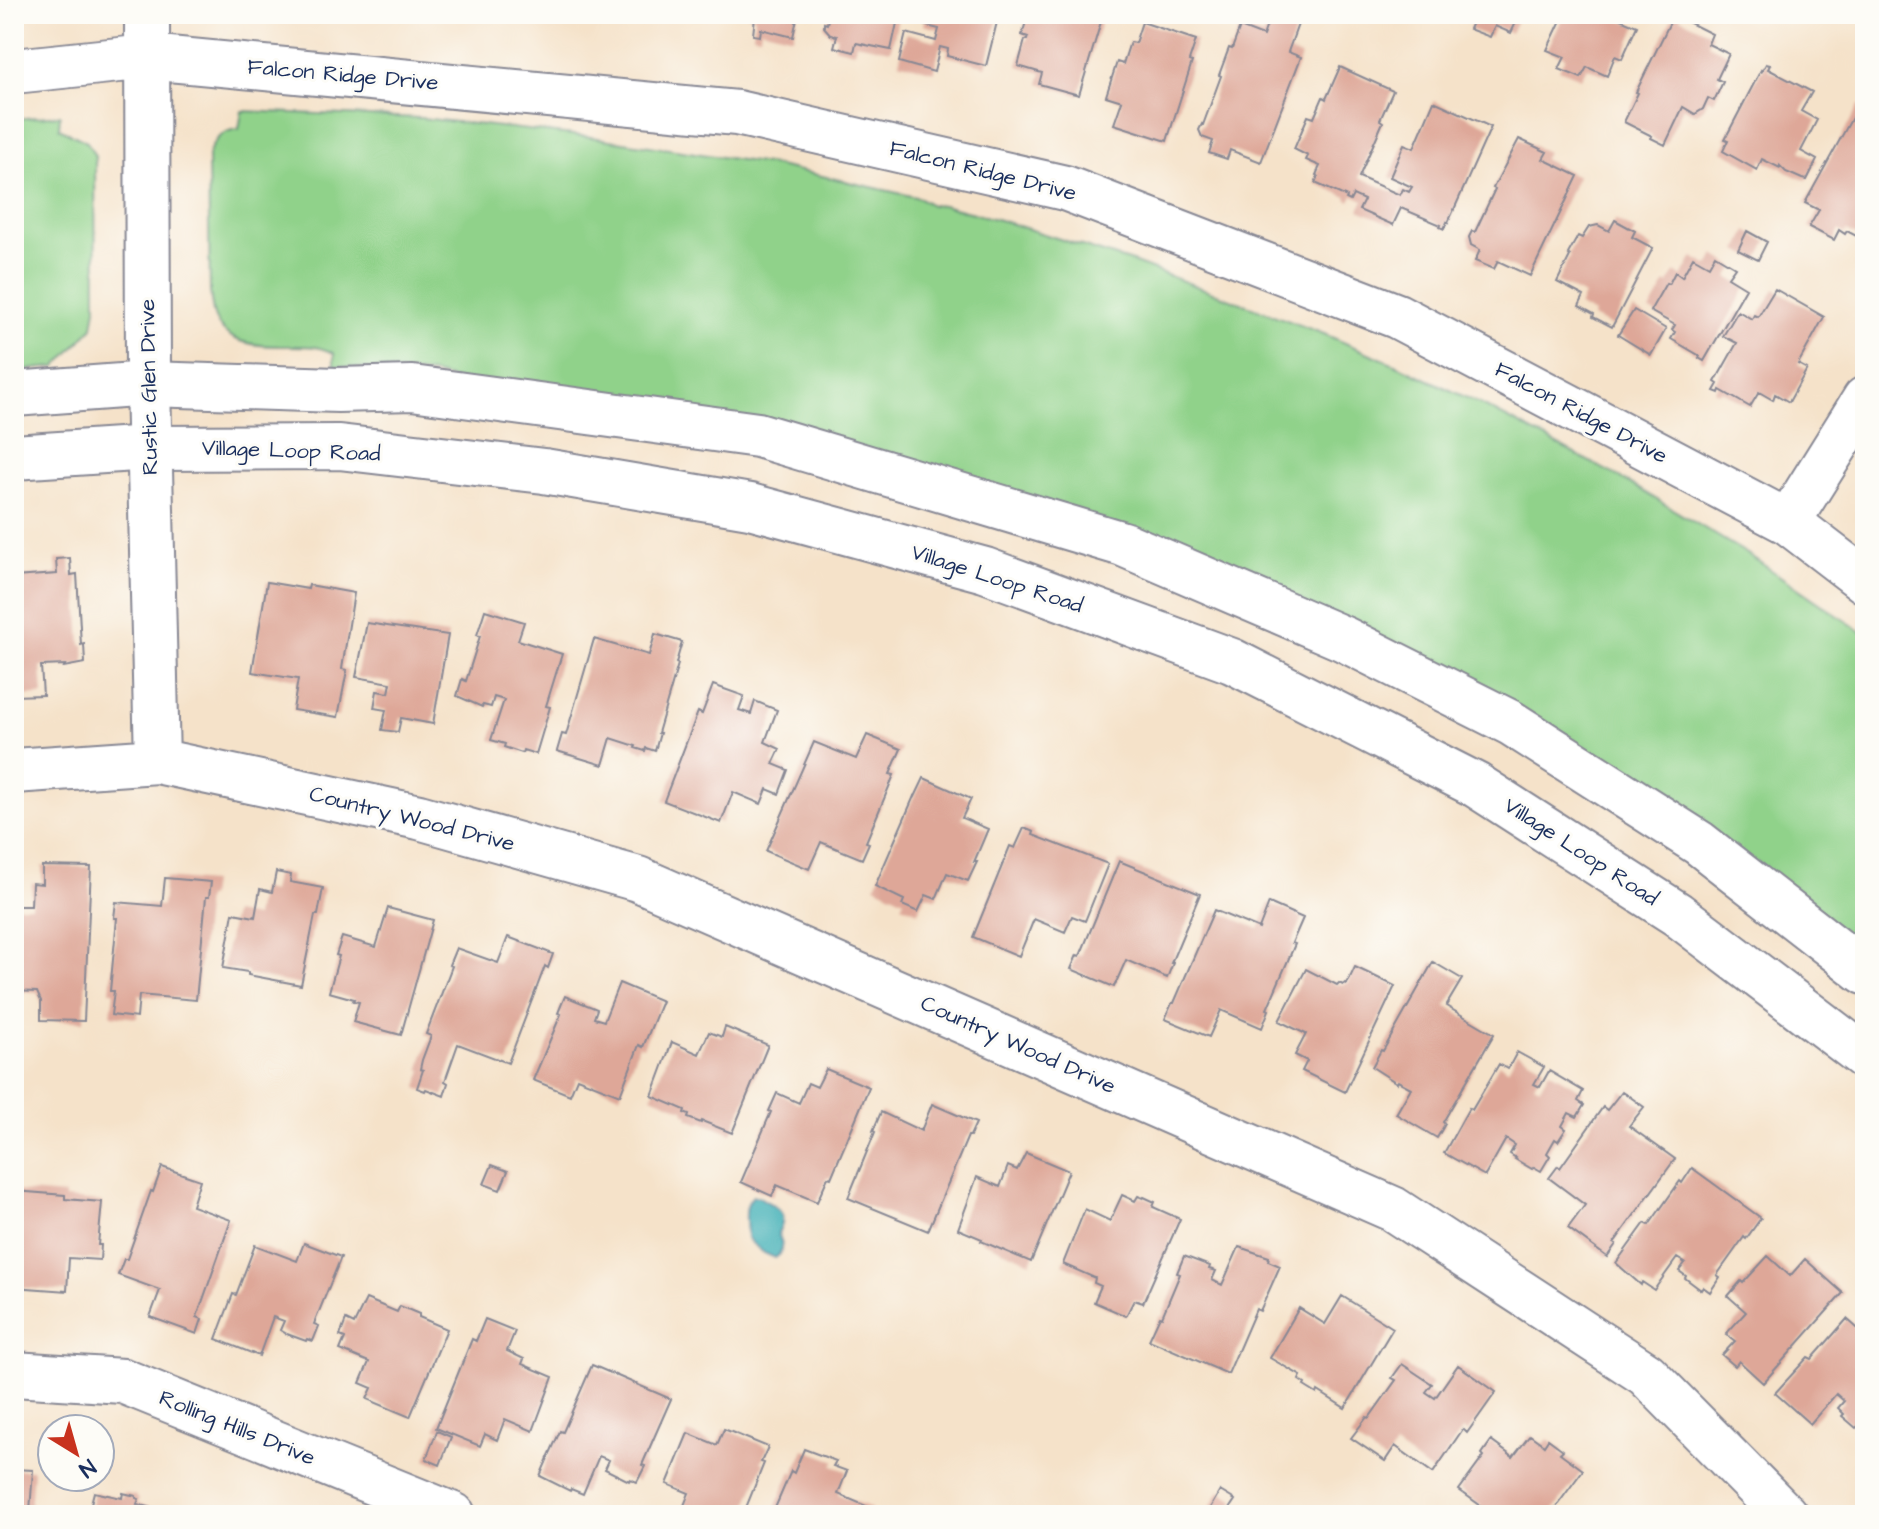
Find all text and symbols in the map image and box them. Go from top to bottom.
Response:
street label: Falcon Ridge Drive [246,51,440,100]
street label: Falcon Ridge Drive [886,133,1080,210]
street label: Rustic Glen Drive [132,299,166,475]
street label: Falcon Ridge Drive [1489,354,1673,473]
street label: Village Loop Road [201,432,381,471]
street label: Village Loop Road [907,537,1087,622]
street label: Country Wood Drive [306,778,518,861]
street label: Village Loop Road [1497,790,1664,915]
street label: Country Wood Drive [915,988,1121,1103]
street label: Rolling Hills Drive [154,1383,320,1474]
north arrow [36,1413,116,1493]
text: N [72,1451,102,1484]

